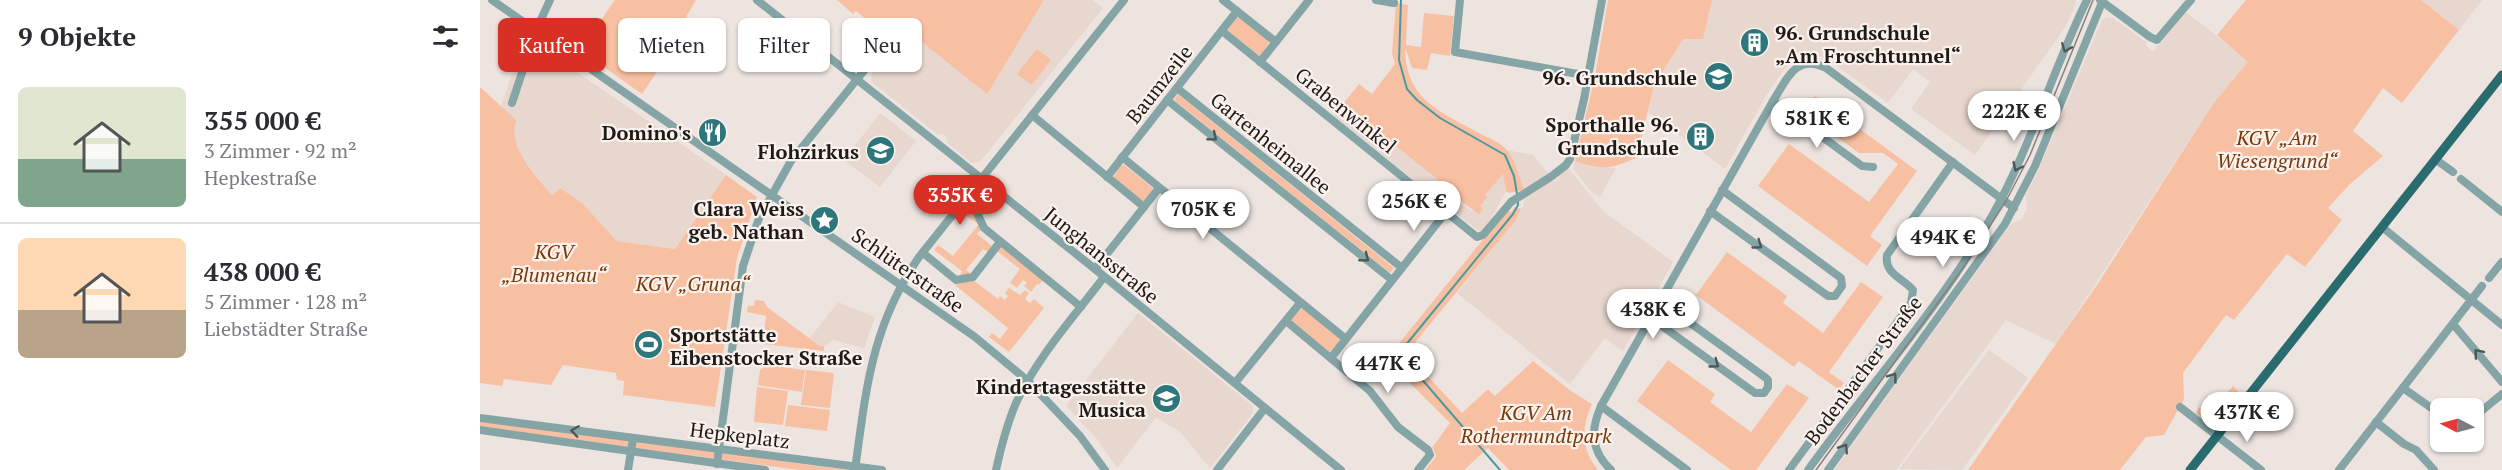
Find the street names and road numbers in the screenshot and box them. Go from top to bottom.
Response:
street label: Baumzeile [1120,39,1198,129]
street label: Grabenwinkel [1290,61,1402,159]
street label: Gartenheimallee [1205,86,1337,200]
street label: Junghansstraße [1039,201,1165,309]
street label: Schlüterstraße [847,221,969,319]
street label: Bodenbacher Straße [1798,290,1928,450]
street label: Hepkeplatz [688,415,792,455]

